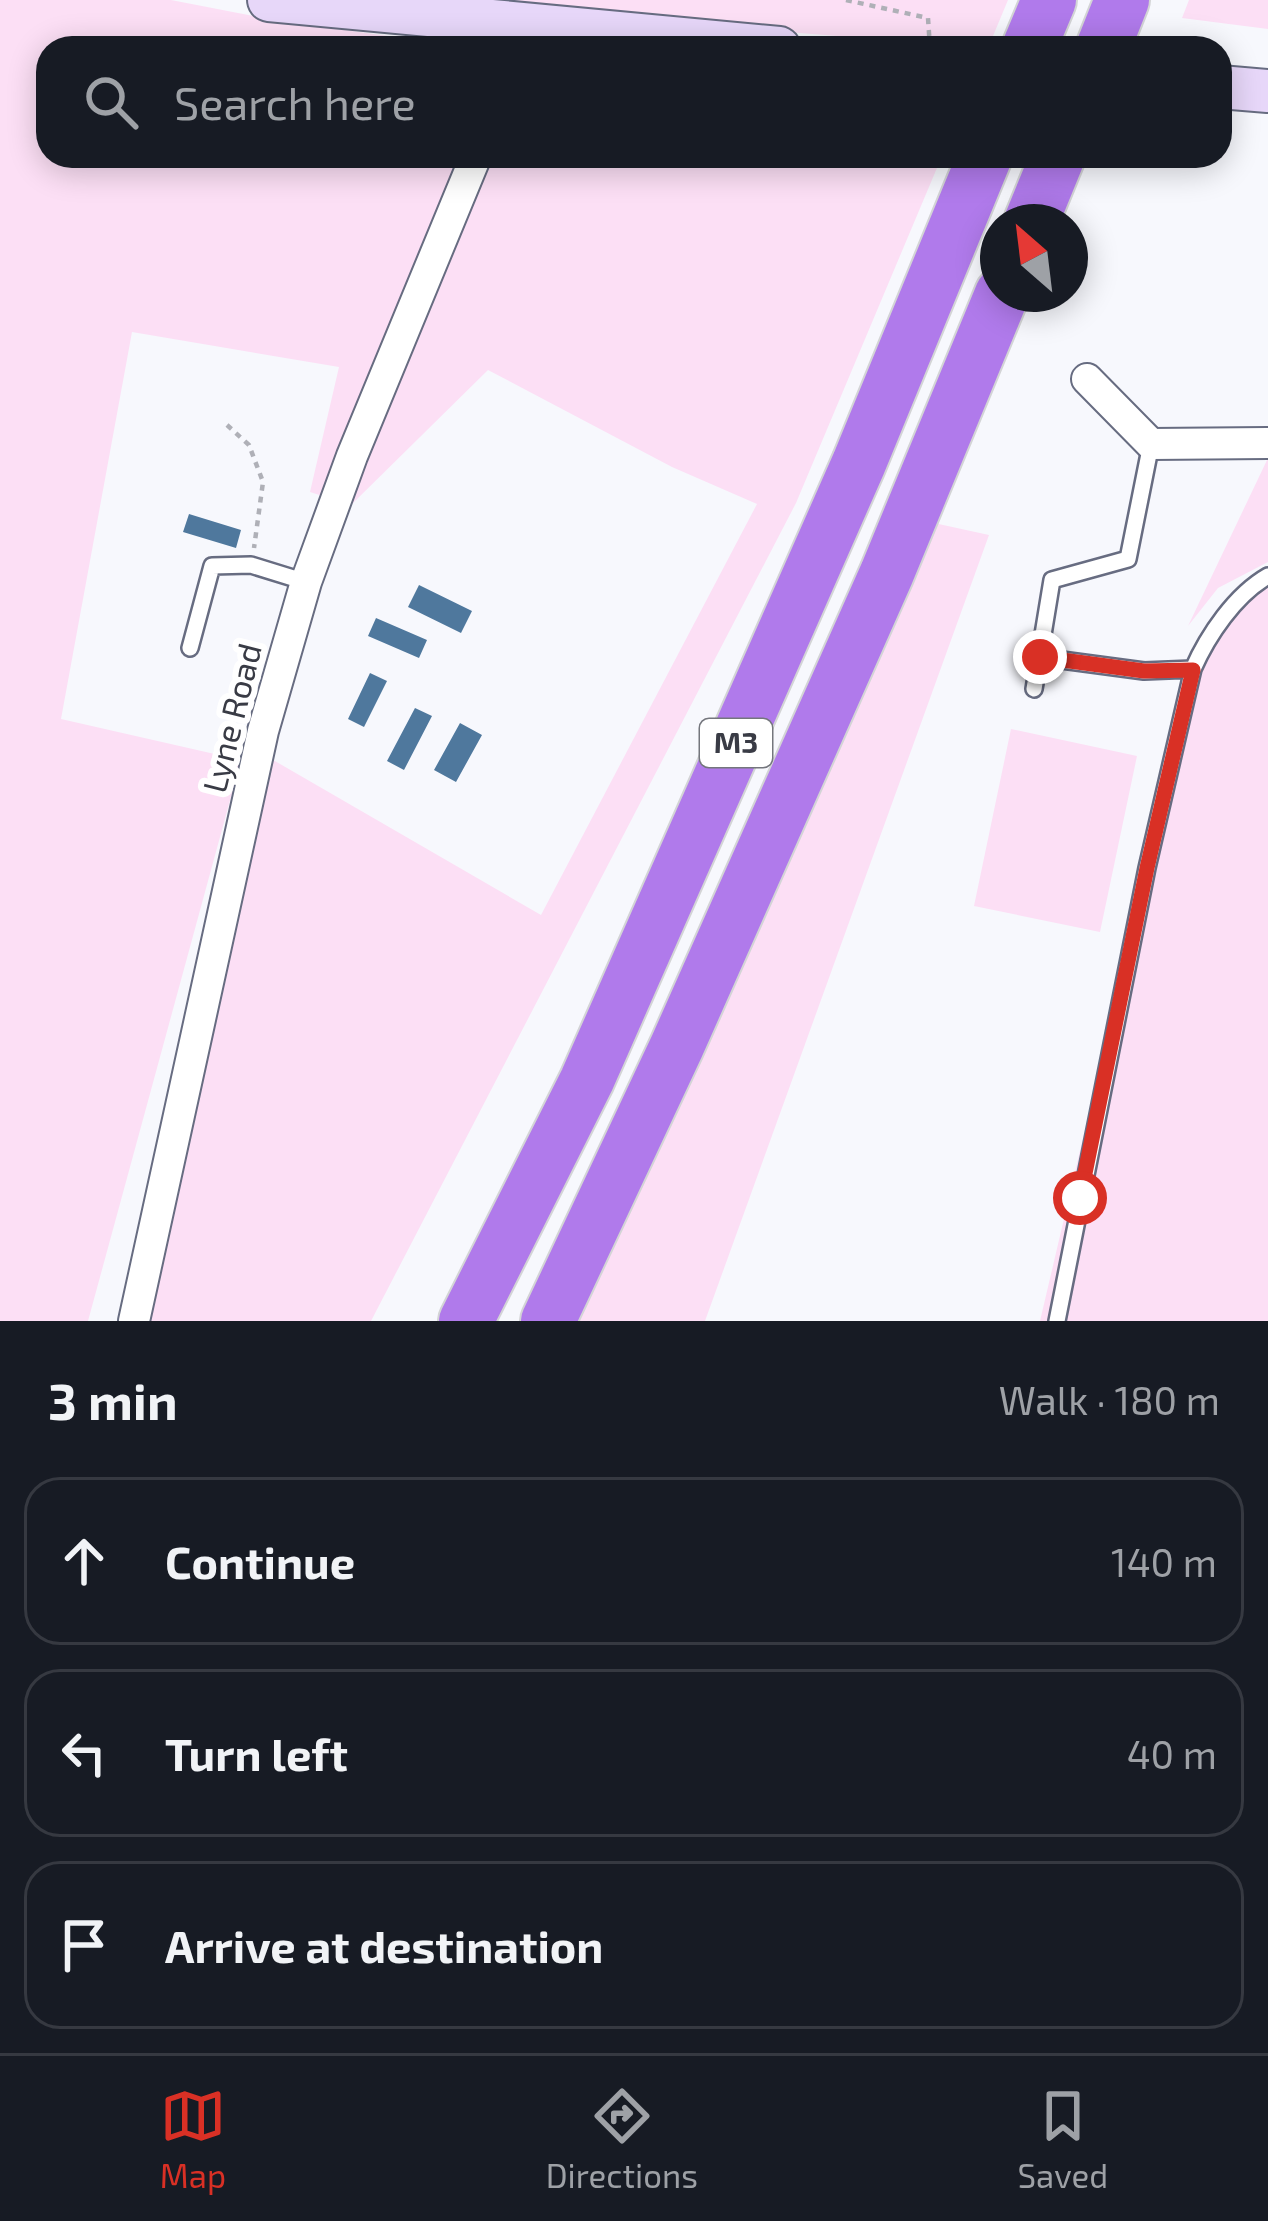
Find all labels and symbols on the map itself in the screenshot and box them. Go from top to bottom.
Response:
north arrow [980,204,1088,312]
route end [1013,630,1067,684]
street label: Lyne Road [193,639,269,797]
road number: M3 [700,719,772,767]
route start [1053,1171,1107,1225]

